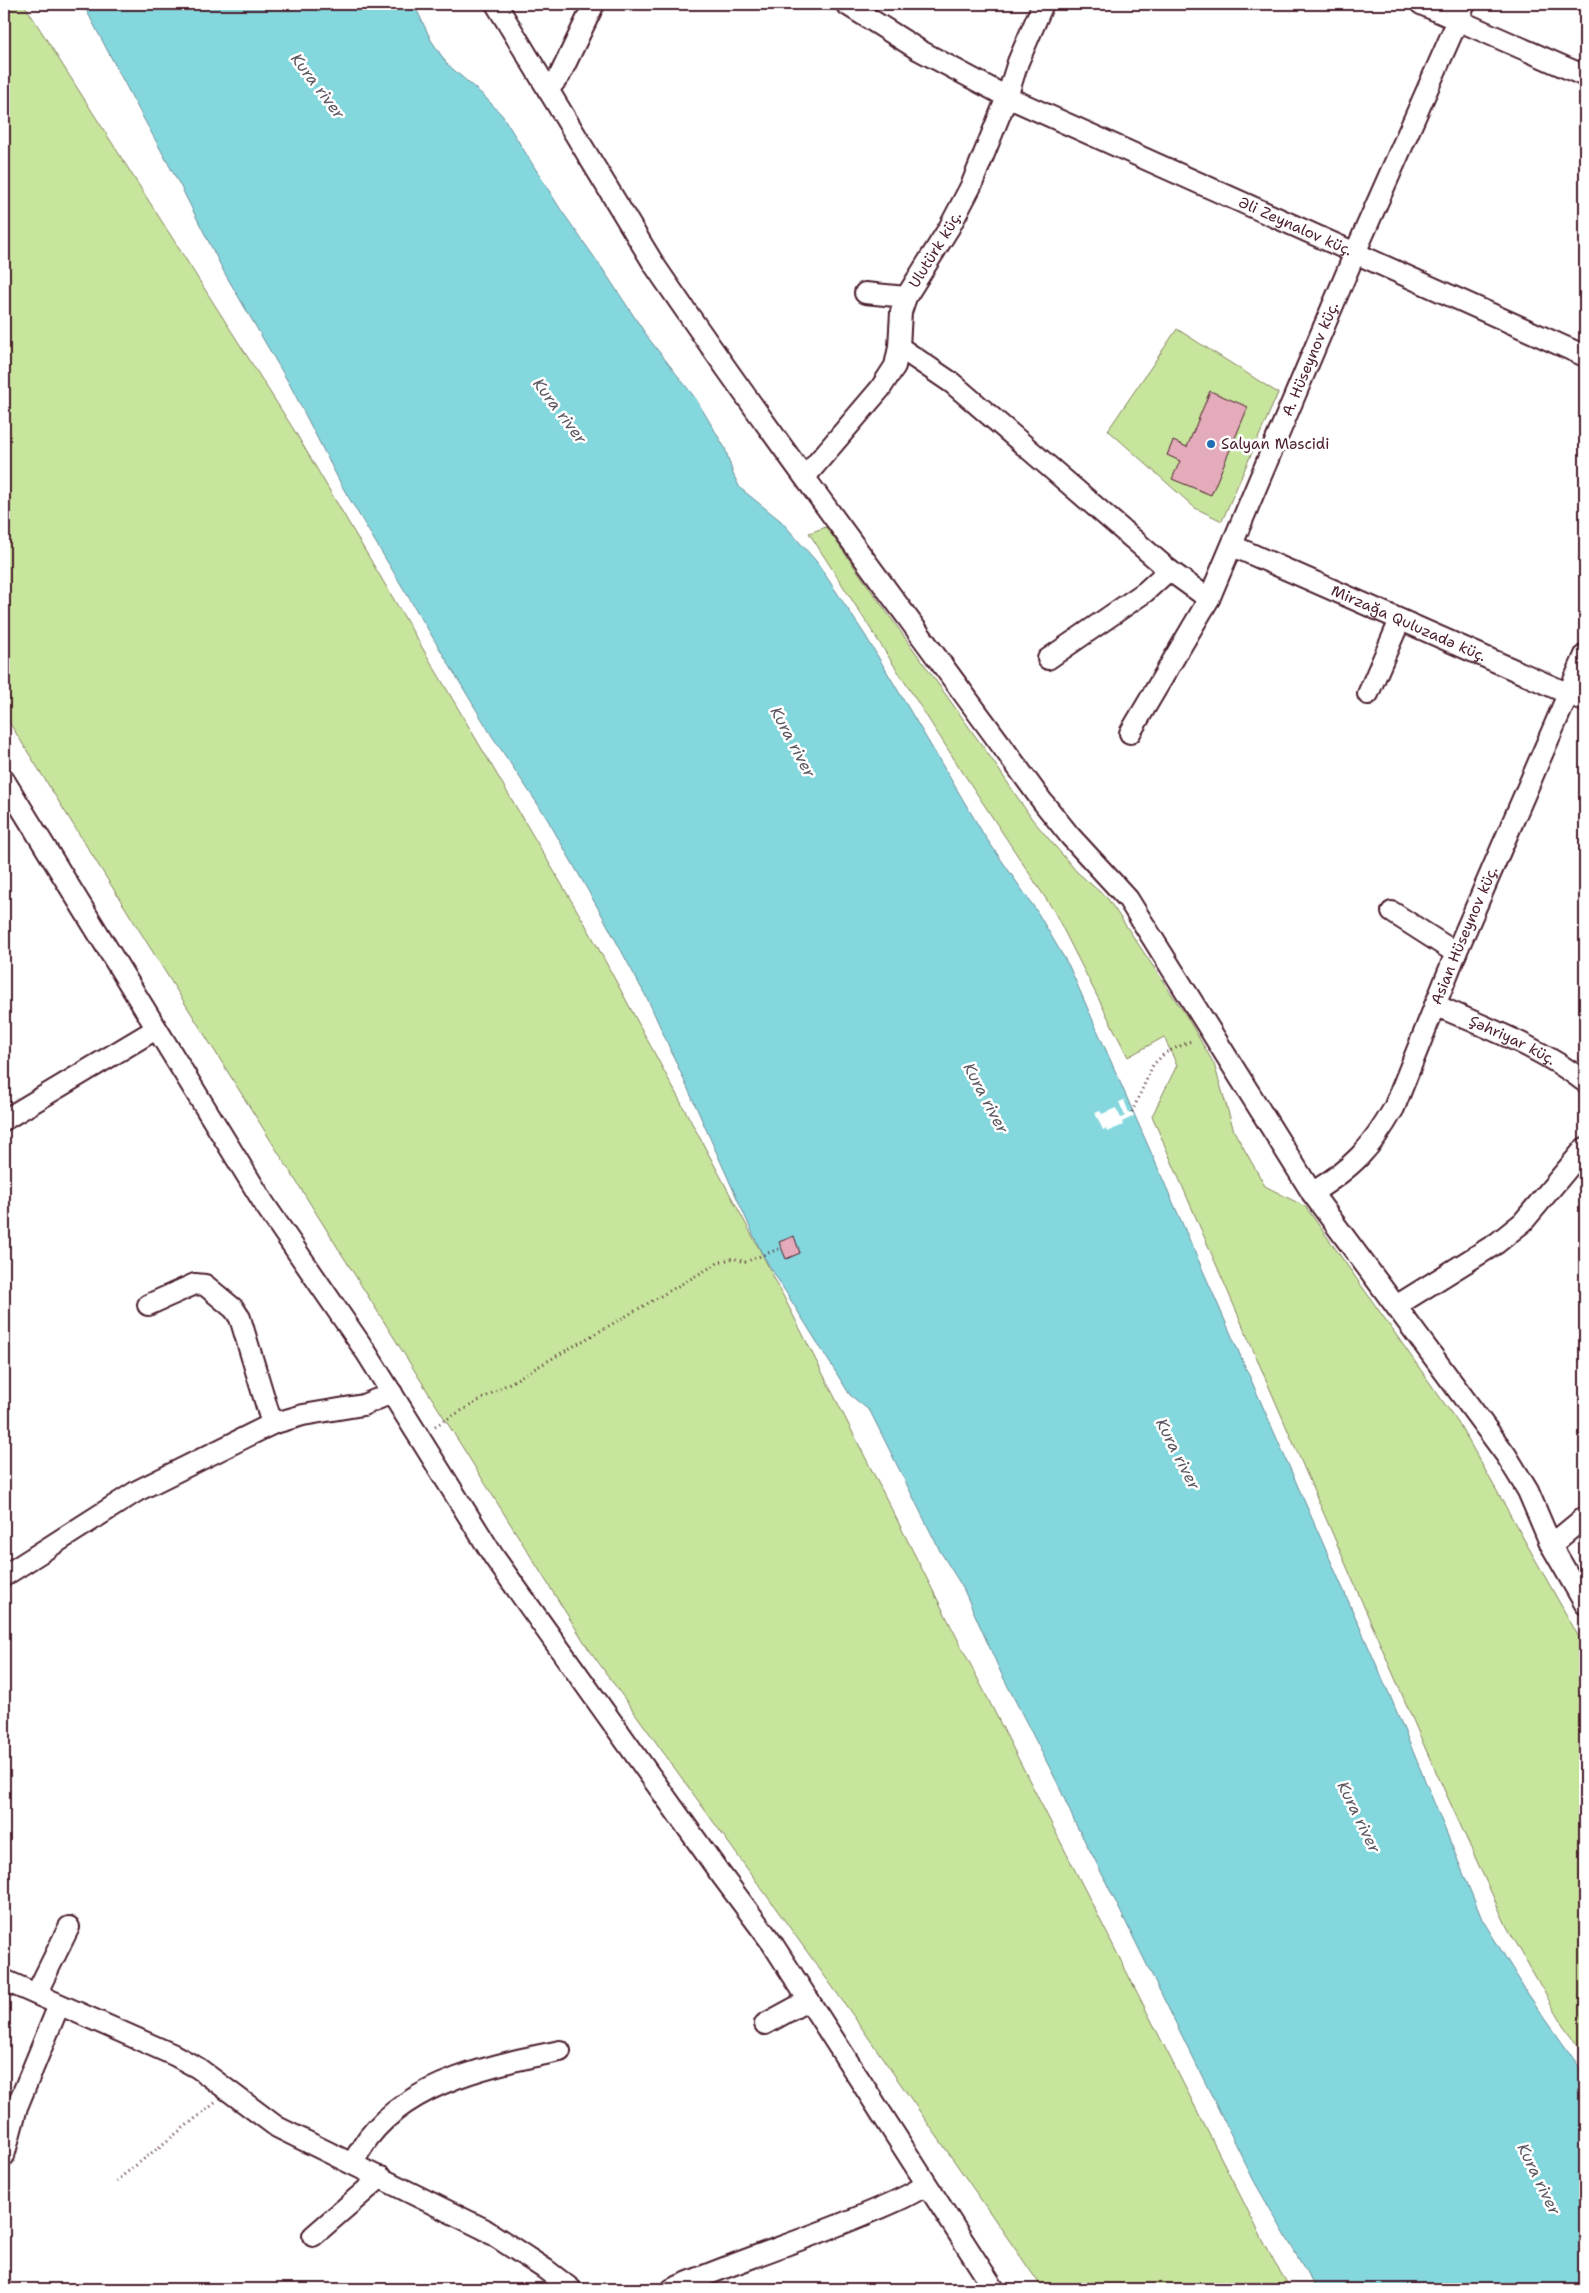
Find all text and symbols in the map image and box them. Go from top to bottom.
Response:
water label: Kura river [286,49,350,124]
street label: Əli Zeynalov küç. [1235,192,1356,260]
street label: Ulutürk küç. [904,208,966,292]
street label: A. Hüseynov küç. [1277,299,1343,419]
water label: Kura river [528,374,592,449]
place label: Salyan Məscidi [1221,434,1329,454]
marker: Salyan Məscidi [1205,438,1217,450]
street label: Mirzağa Quluzadə küç. [1328,580,1489,666]
water label: Kura river [766,703,821,781]
street label: Asian Hüseynov küç. [1426,863,1502,1008]
street label: Şəhriyar küç. [1466,1011,1560,1070]
water label: Kura river [959,1059,1014,1137]
water label: Kura river [1151,1415,1205,1494]
water label: Kura river [1333,1778,1386,1857]
water label: Kura river [1513,2140,1566,2219]

